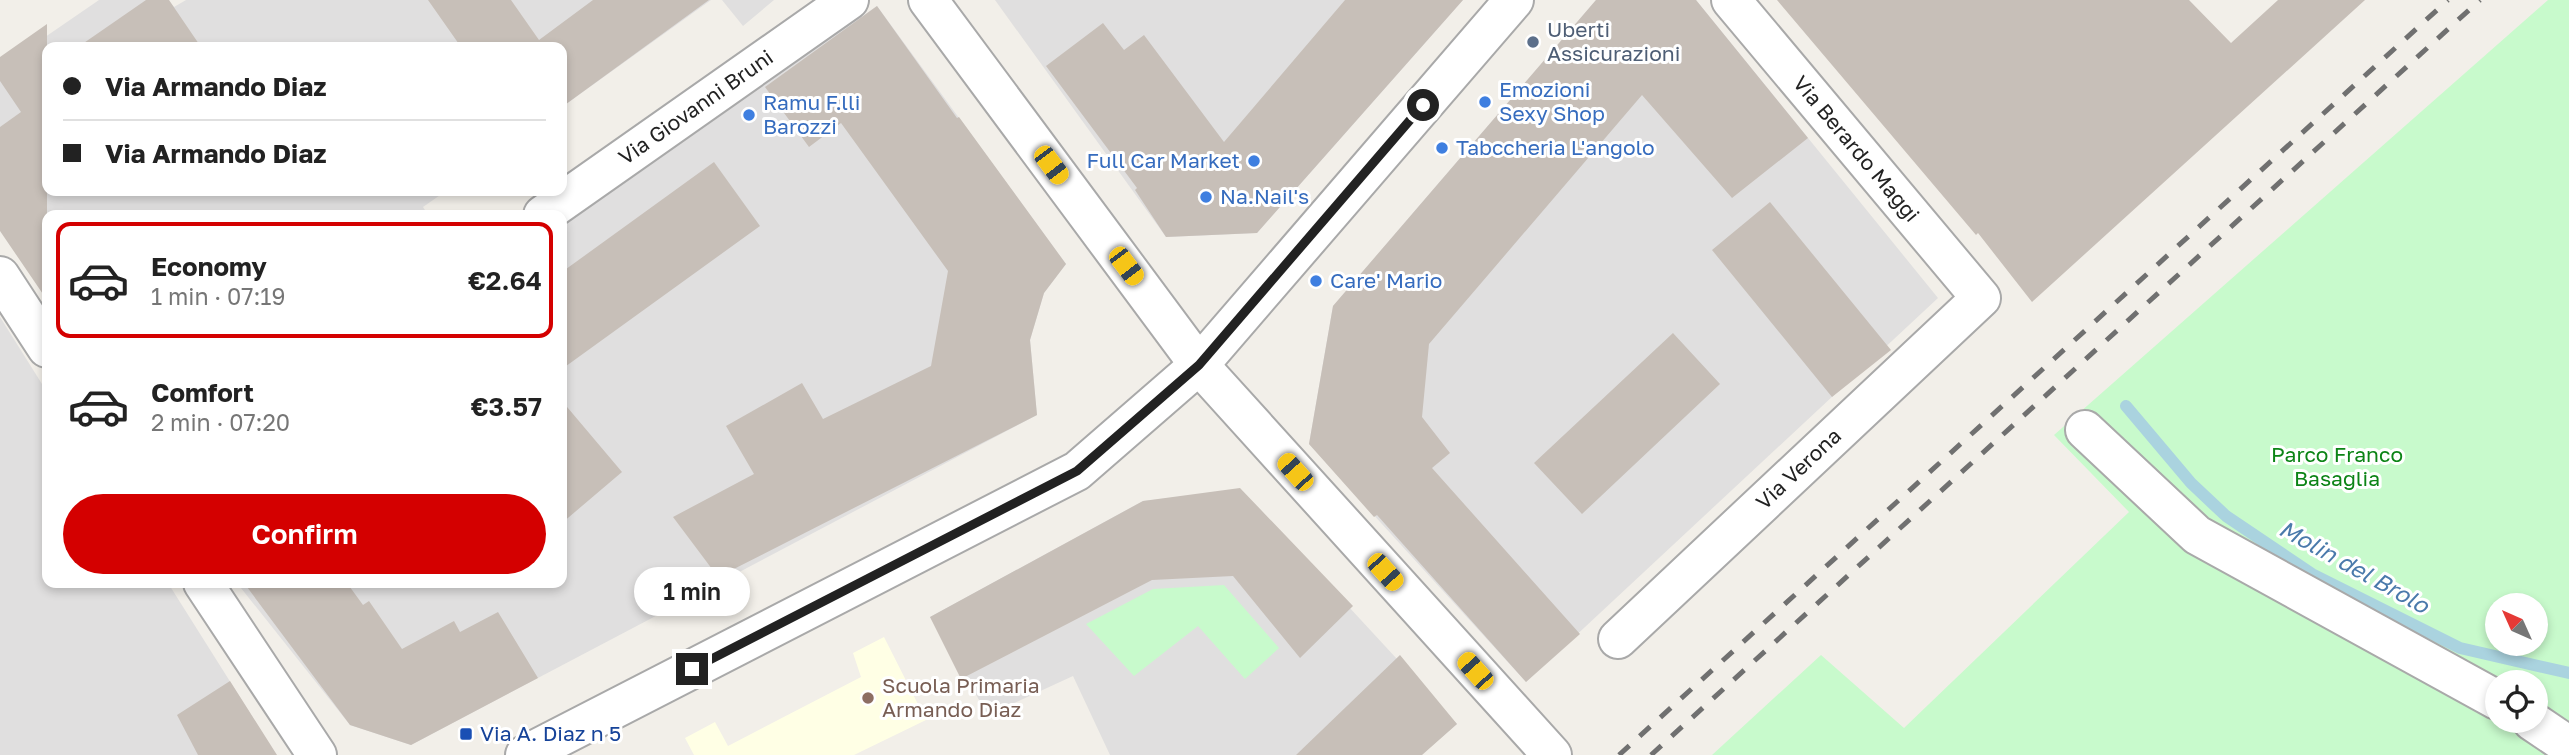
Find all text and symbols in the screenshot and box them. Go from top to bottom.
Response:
place label: Uberti Assicurazioni [1547,16,1680,66]
marker: Uberti Assicurazioni [1525,34,1541,50]
street label: Via Giovanni Bruni [613,43,778,170]
street label: Via Berardo Maggi [1788,70,1926,227]
text: Via Armando Diaz [105,71,326,102]
place label: Emozioni Sexy Shop [1499,76,1605,126]
place label: Ramu F.lli Barozzi [763,89,860,139]
route start [1407,89,1439,121]
marker: Emozioni Sexy Shop [1477,94,1493,110]
marker: Ramu F.lli Barozzi [741,107,757,123]
place label: Tabccheria L'angolo [1456,134,1655,160]
text: Via Armando Diaz [105,138,326,169]
marker: Tabccheria L'angolo [1434,140,1450,156]
car [1030,142,1073,188]
place label: Full Car Market [1086,147,1240,173]
marker: Full Car Market [1246,153,1262,169]
place label: Na.Nail's [1220,183,1309,209]
marker: Na.Nail's [1198,189,1214,205]
car [1105,243,1148,289]
icon: car [67,249,130,312]
text: Economy [151,251,267,282]
text: €2.64 [468,265,542,296]
place label: Care' Mario [1330,267,1442,293]
marker: Care' Mario [1308,273,1324,289]
text: 1 min · 07:19 [151,282,285,310]
icon: car [67,375,130,438]
text: Comfort [151,377,254,408]
text: €3.57 [471,391,542,422]
text: 2 min · 07:20 [151,408,290,436]
street label: Via Verona [1750,422,1846,515]
park label: Parco Franco Basaglia [2271,441,2403,491]
car [1274,449,1317,495]
button: Confirm [63,494,546,574]
water label: Molin del Brolo [2275,514,2435,619]
car [1364,549,1407,595]
callout: 1 min [634,568,750,616]
text: 1 min [663,577,721,605]
north arrow [2485,593,2548,656]
map controls [2485,593,2548,733]
car [1454,648,1497,694]
route end [676,653,708,685]
button: locate [2485,670,2548,733]
place label: Scuola Primaria Armando Diaz [882,672,1040,722]
marker: Scuola Primaria Armando Diaz [860,690,876,706]
place label: Via A. Diaz n 5 [480,720,621,746]
marker: Via A. Diaz n 5 [458,726,474,742]

